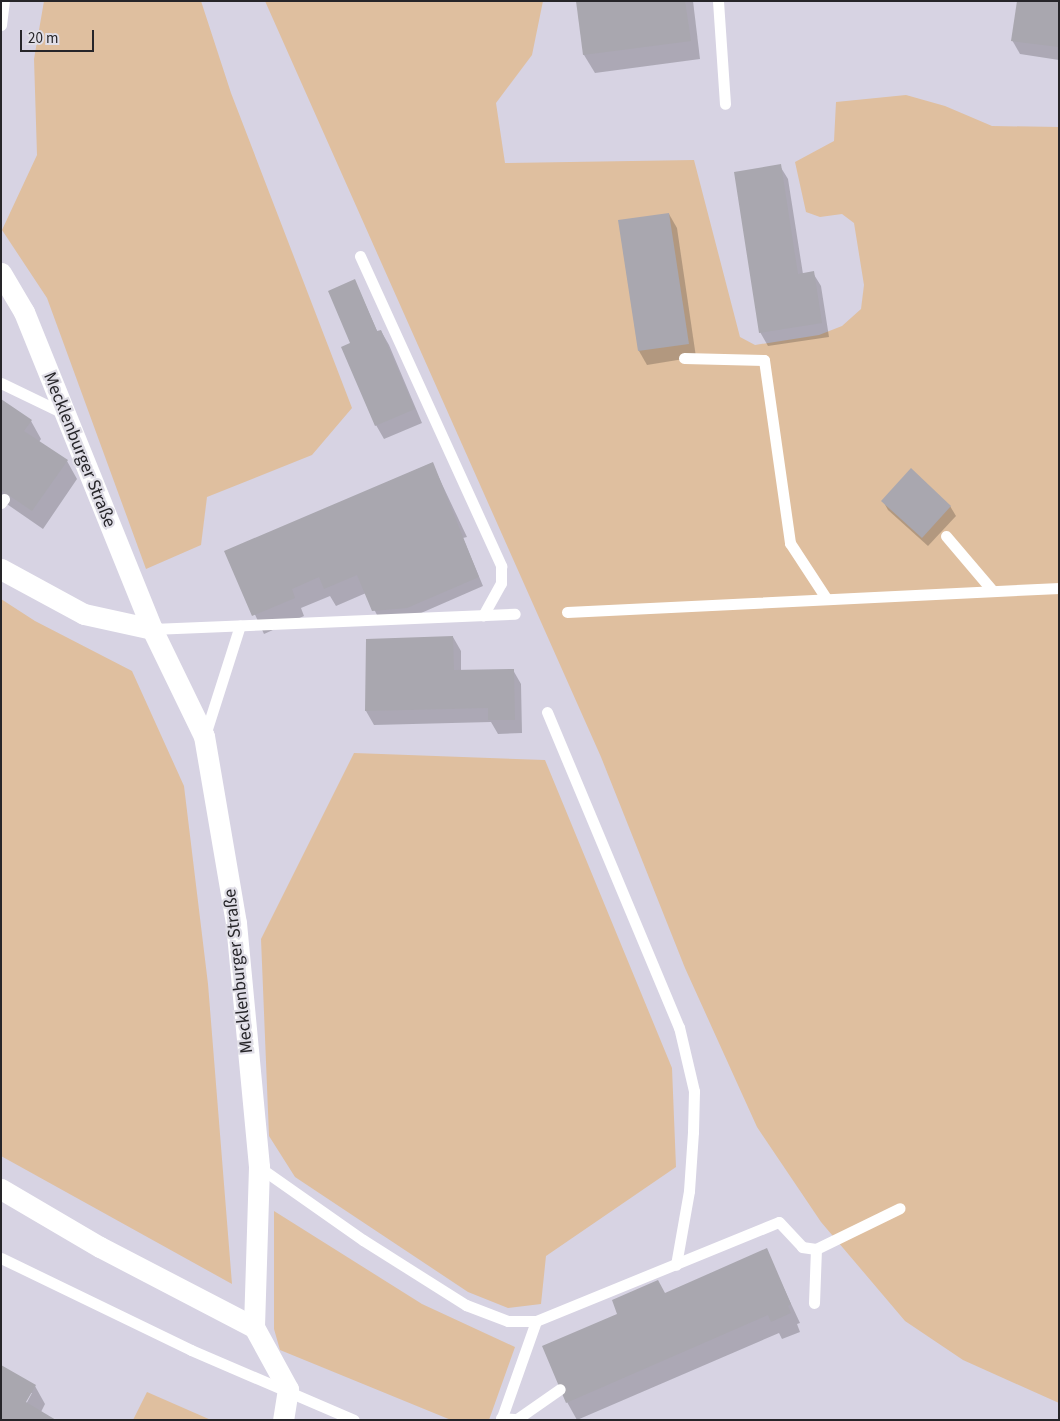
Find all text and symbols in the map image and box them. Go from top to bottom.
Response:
scale bar [22,20,96,52]
text: 20 m [28,28,58,49]
street label: Mecklenburger Straße [38,369,120,531]
street label: Mecklenburger Straße [220,888,258,1054]

